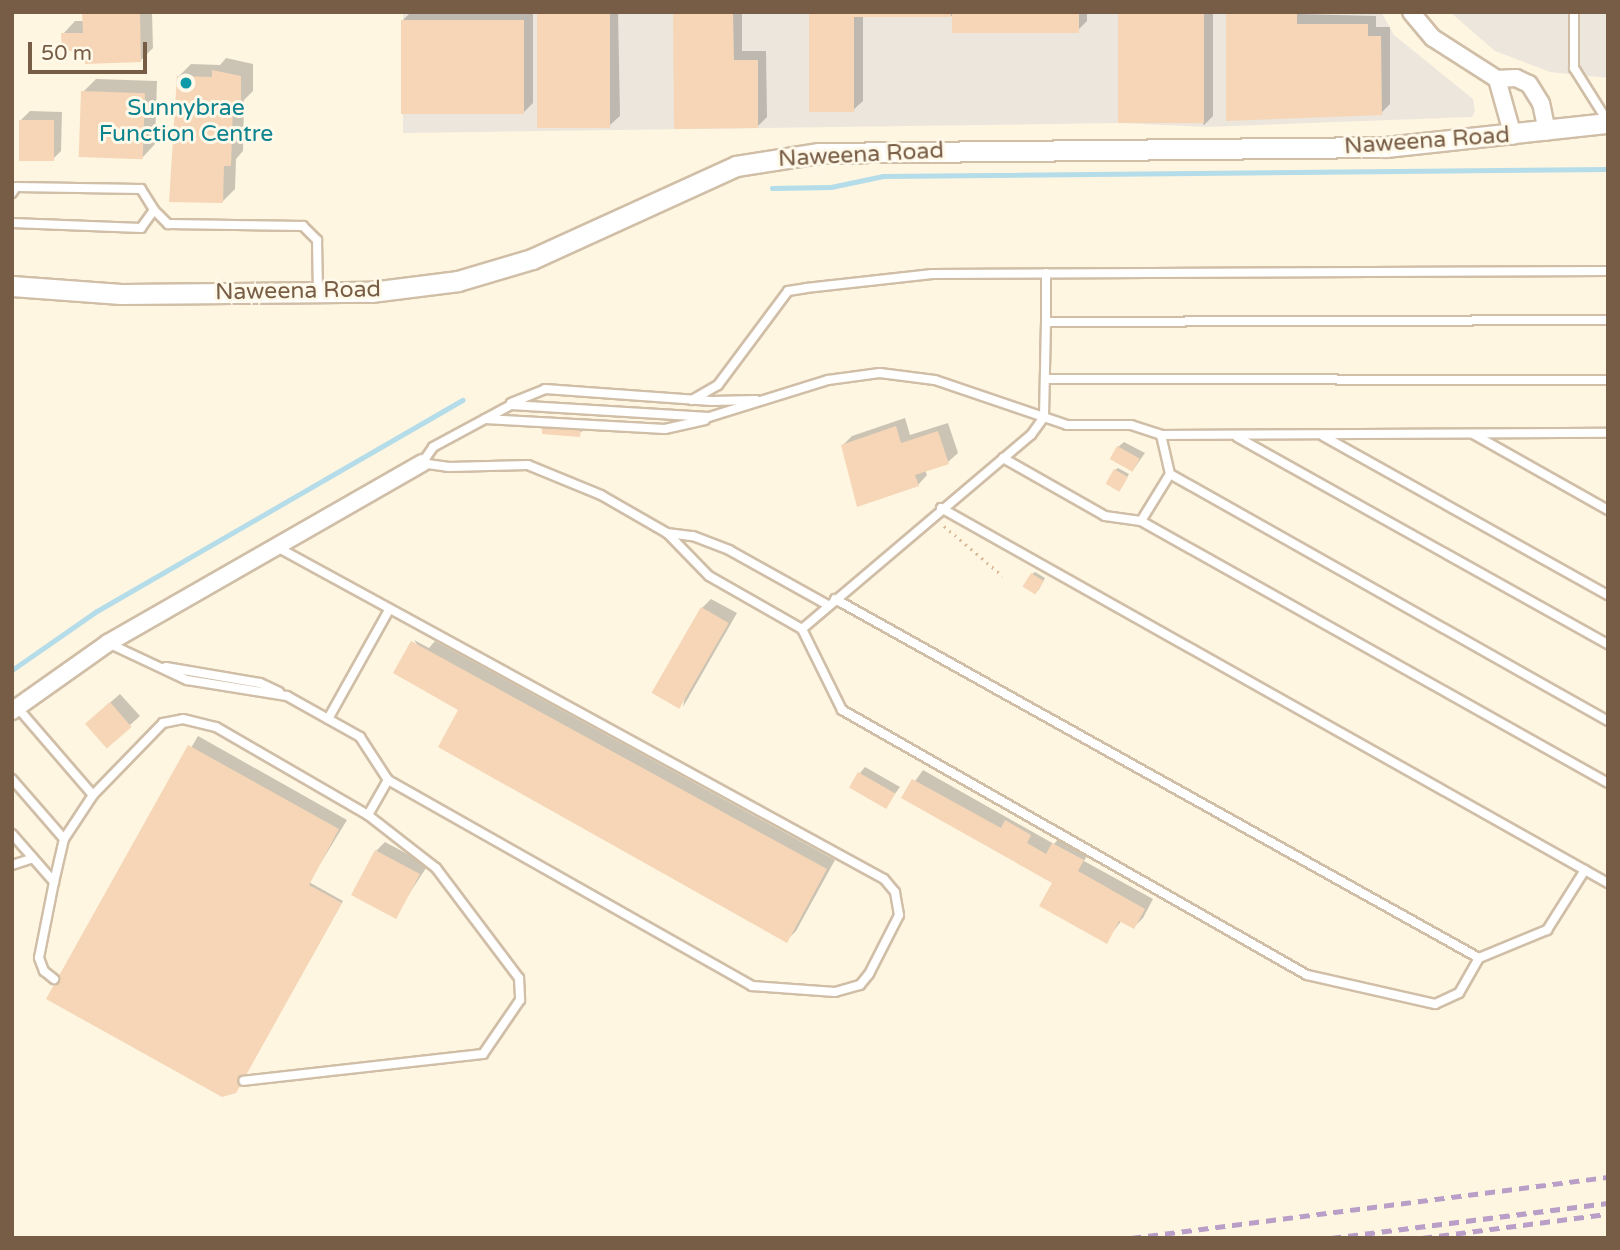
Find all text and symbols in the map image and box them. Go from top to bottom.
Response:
scale bar [32,28,150,72]
text: 50 m [41,41,92,66]
marker: Sunnybrae Function Centre [178,75,194,91]
place label: Sunnybrae Function Centre [99,94,273,148]
street label: Naweena Road [1343,121,1511,161]
street label: Naweena Road [777,137,945,173]
street label: Naweena Road [215,276,381,306]

